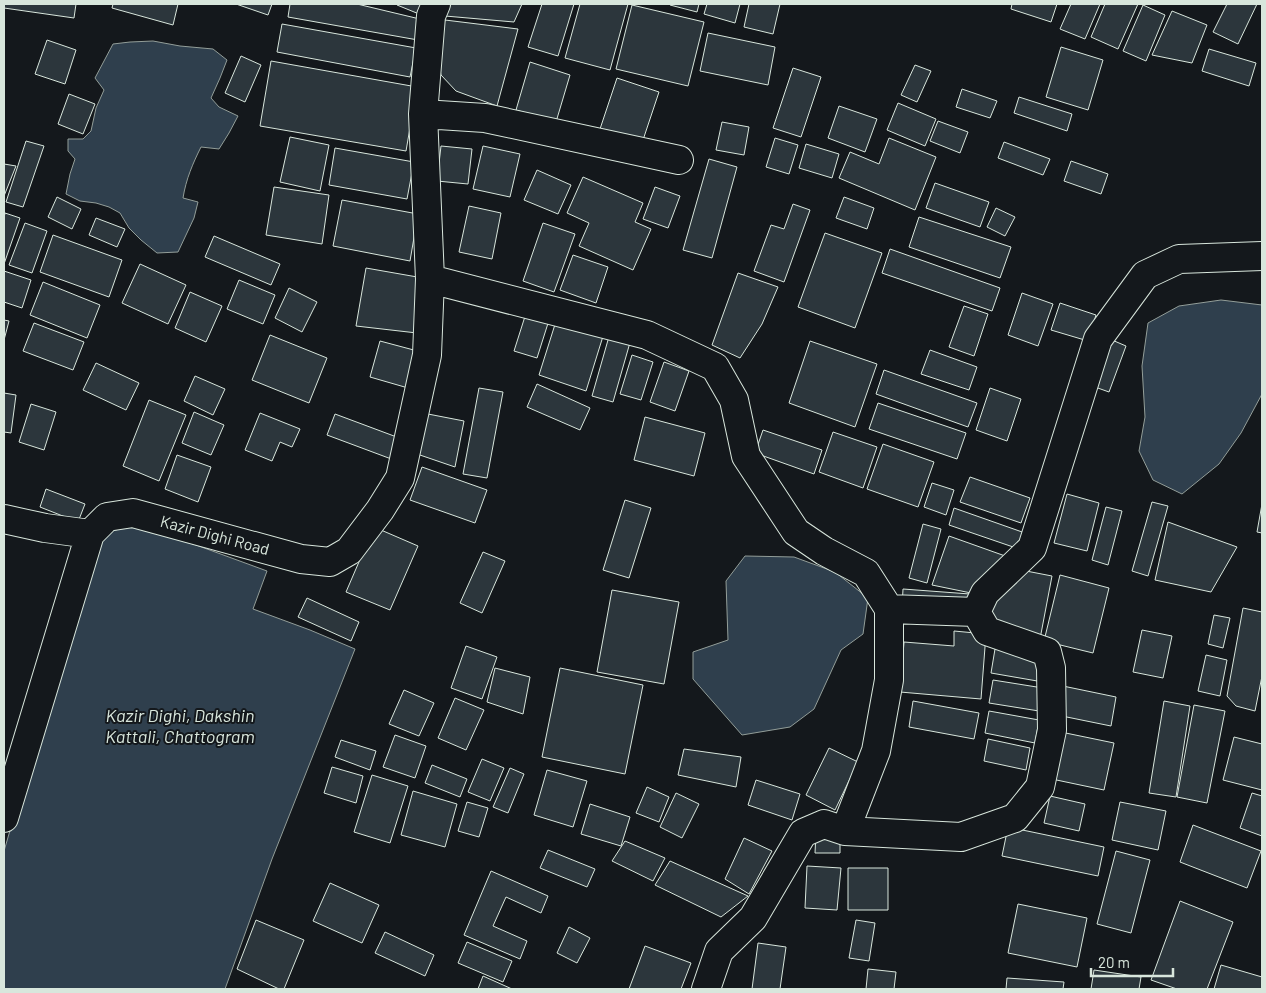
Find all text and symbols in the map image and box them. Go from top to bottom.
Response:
street label: Kazir Dighi Road [159,511,272,558]
water label: Kazir Dighi, Dakshin Kattali, Chattogram [105,704,255,747]
scale bar [1091,946,1174,978]
text: 20 m [1098,953,1130,971]

